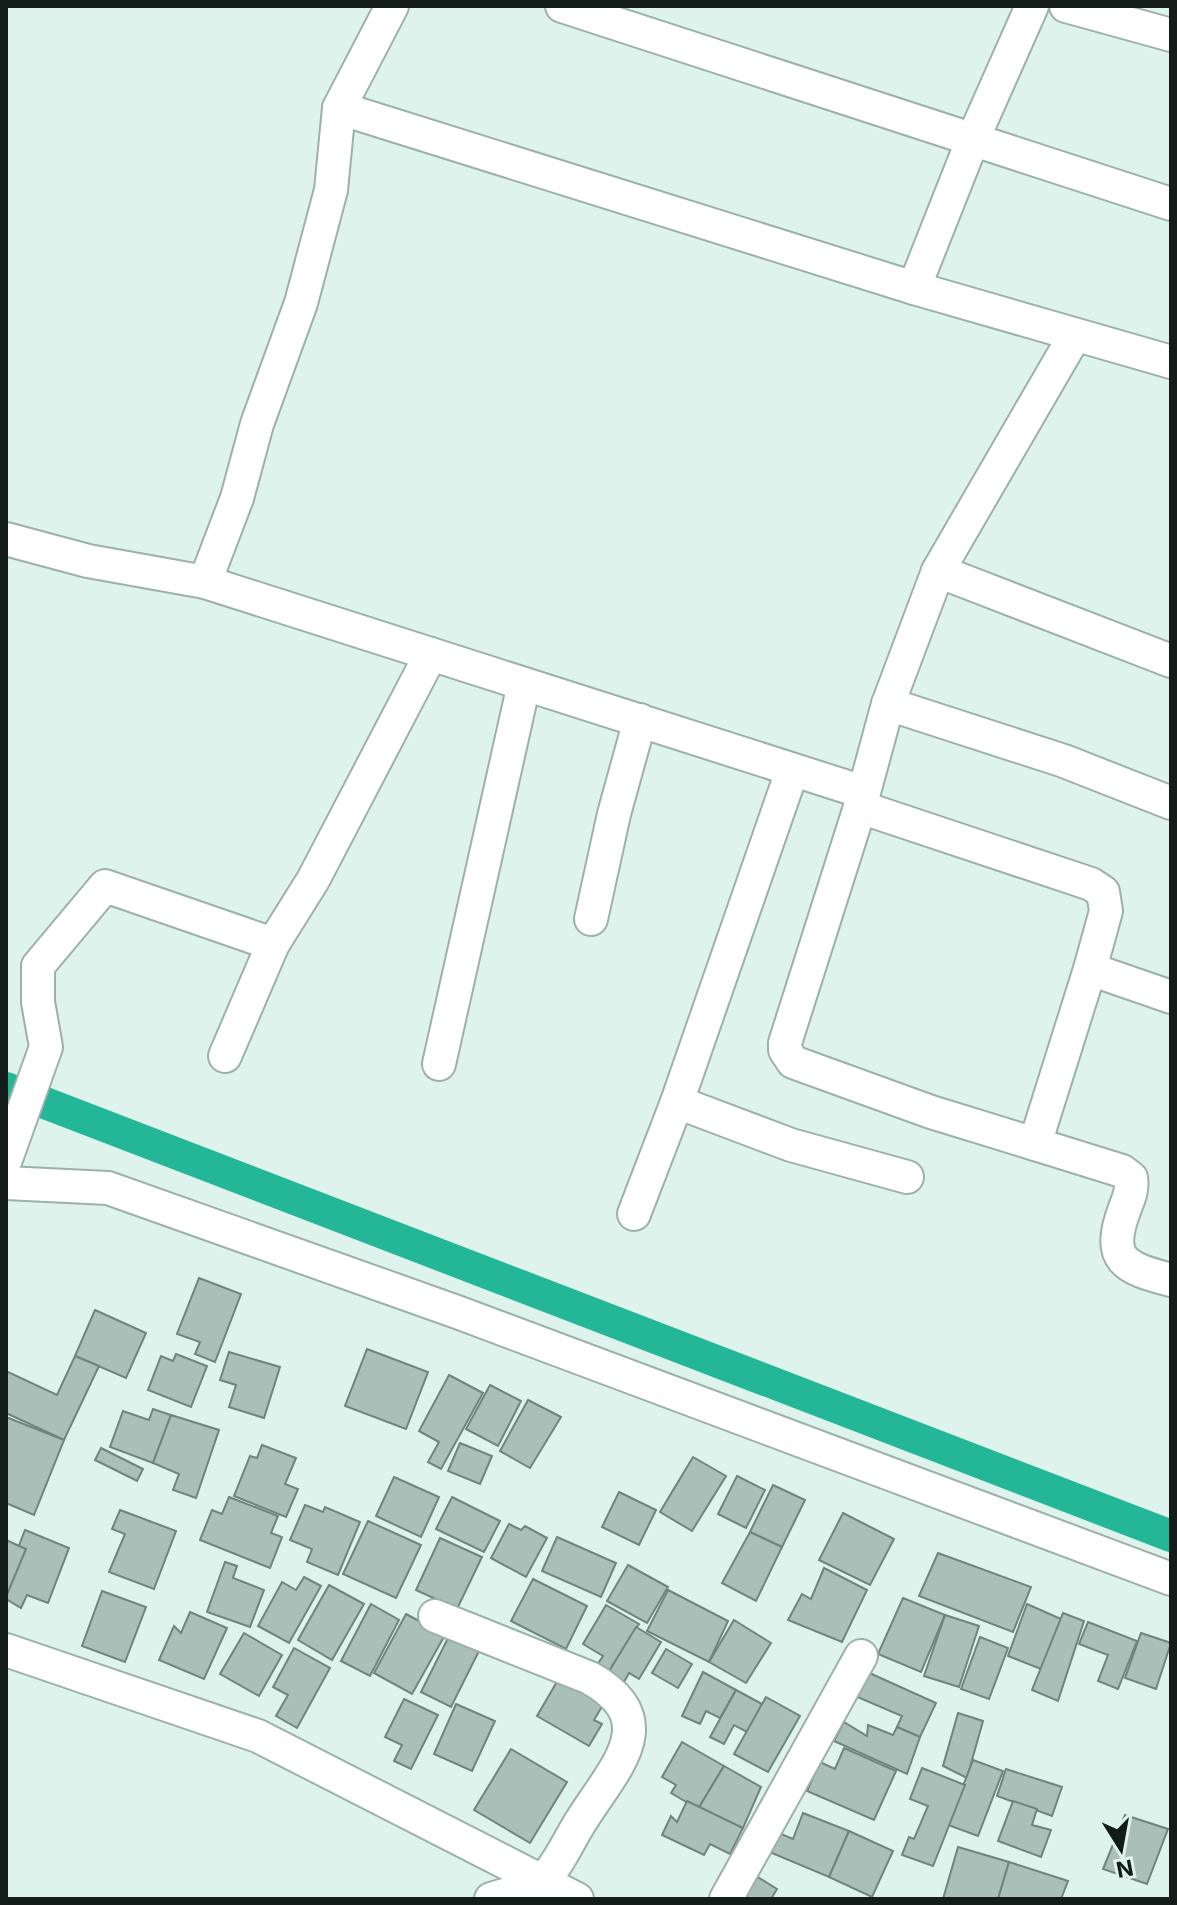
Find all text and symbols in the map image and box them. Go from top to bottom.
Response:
north arrow [1081,1809,1161,1889]
text: N [1114,1854,1136,1883]

